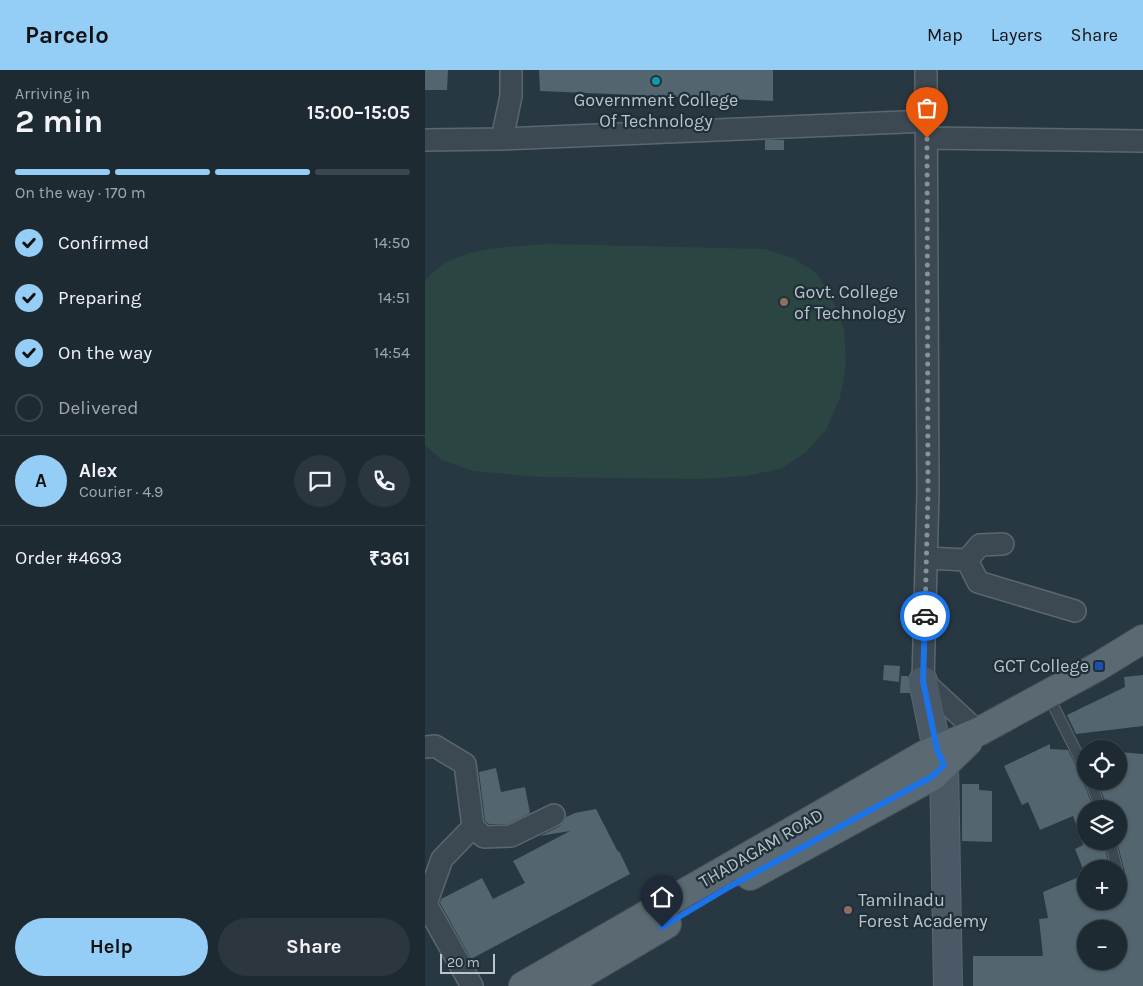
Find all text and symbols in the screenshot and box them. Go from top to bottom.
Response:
text: Parcelo [25,21,109,49]
text: Map [927,24,963,46]
text: Layers [991,24,1043,46]
text: Share [1071,24,1118,46]
marker: Government College Of Technology [650,75,662,87]
text: Arriving in [15,84,90,103]
pin [906,87,948,138]
place label: Government College Of Technology [574,89,738,132]
icon: bag [913,94,941,122]
text: 15:00–15:05 [307,102,410,124]
text: 2 min [15,103,103,140]
text: On the way · 170 m [15,183,146,202]
icon: check [15,229,43,257]
text: Confirmed [58,232,149,254]
text: 14:50 [374,233,410,252]
place label: Govt. College of Technology [794,281,906,324]
icon: check [15,284,43,312]
text: Preparing [58,287,141,309]
text: 14:51 [378,288,410,307]
marker: Govt. College of Technology [778,296,790,308]
icon: check [15,339,43,367]
text: On the way [58,342,152,364]
text: 14:54 [374,343,410,362]
text: Delivered [58,397,138,419]
button: chat [294,455,346,507]
button: phone [358,455,410,507]
text: Alex [79,460,117,482]
text: A [35,470,47,492]
text: Courier · 4.9 [79,482,163,501]
text: Order #4693 [15,547,122,569]
text: ₹361 [369,548,410,570]
courier [900,591,950,641]
icon: car [911,602,939,630]
place label: GCT College [993,655,1089,677]
marker: GCT College [1093,660,1105,672]
map controls [1077,740,1127,970]
button: locate [1077,740,1127,790]
button: layers [1077,800,1127,850]
street label: THADAGAM ROAD [695,803,827,893]
button: + [1077,860,1127,910]
pin [641,876,683,927]
icon: home [648,883,676,911]
place label: Tamilnadu Forest Academy [858,889,988,932]
marker: Tamilnadu Forest Academy [842,904,854,916]
button: Help [15,918,208,976]
button: Share [218,918,410,976]
button: − [1077,920,1127,970]
scale bar [440,951,495,974]
text: 20 m [447,954,480,971]

